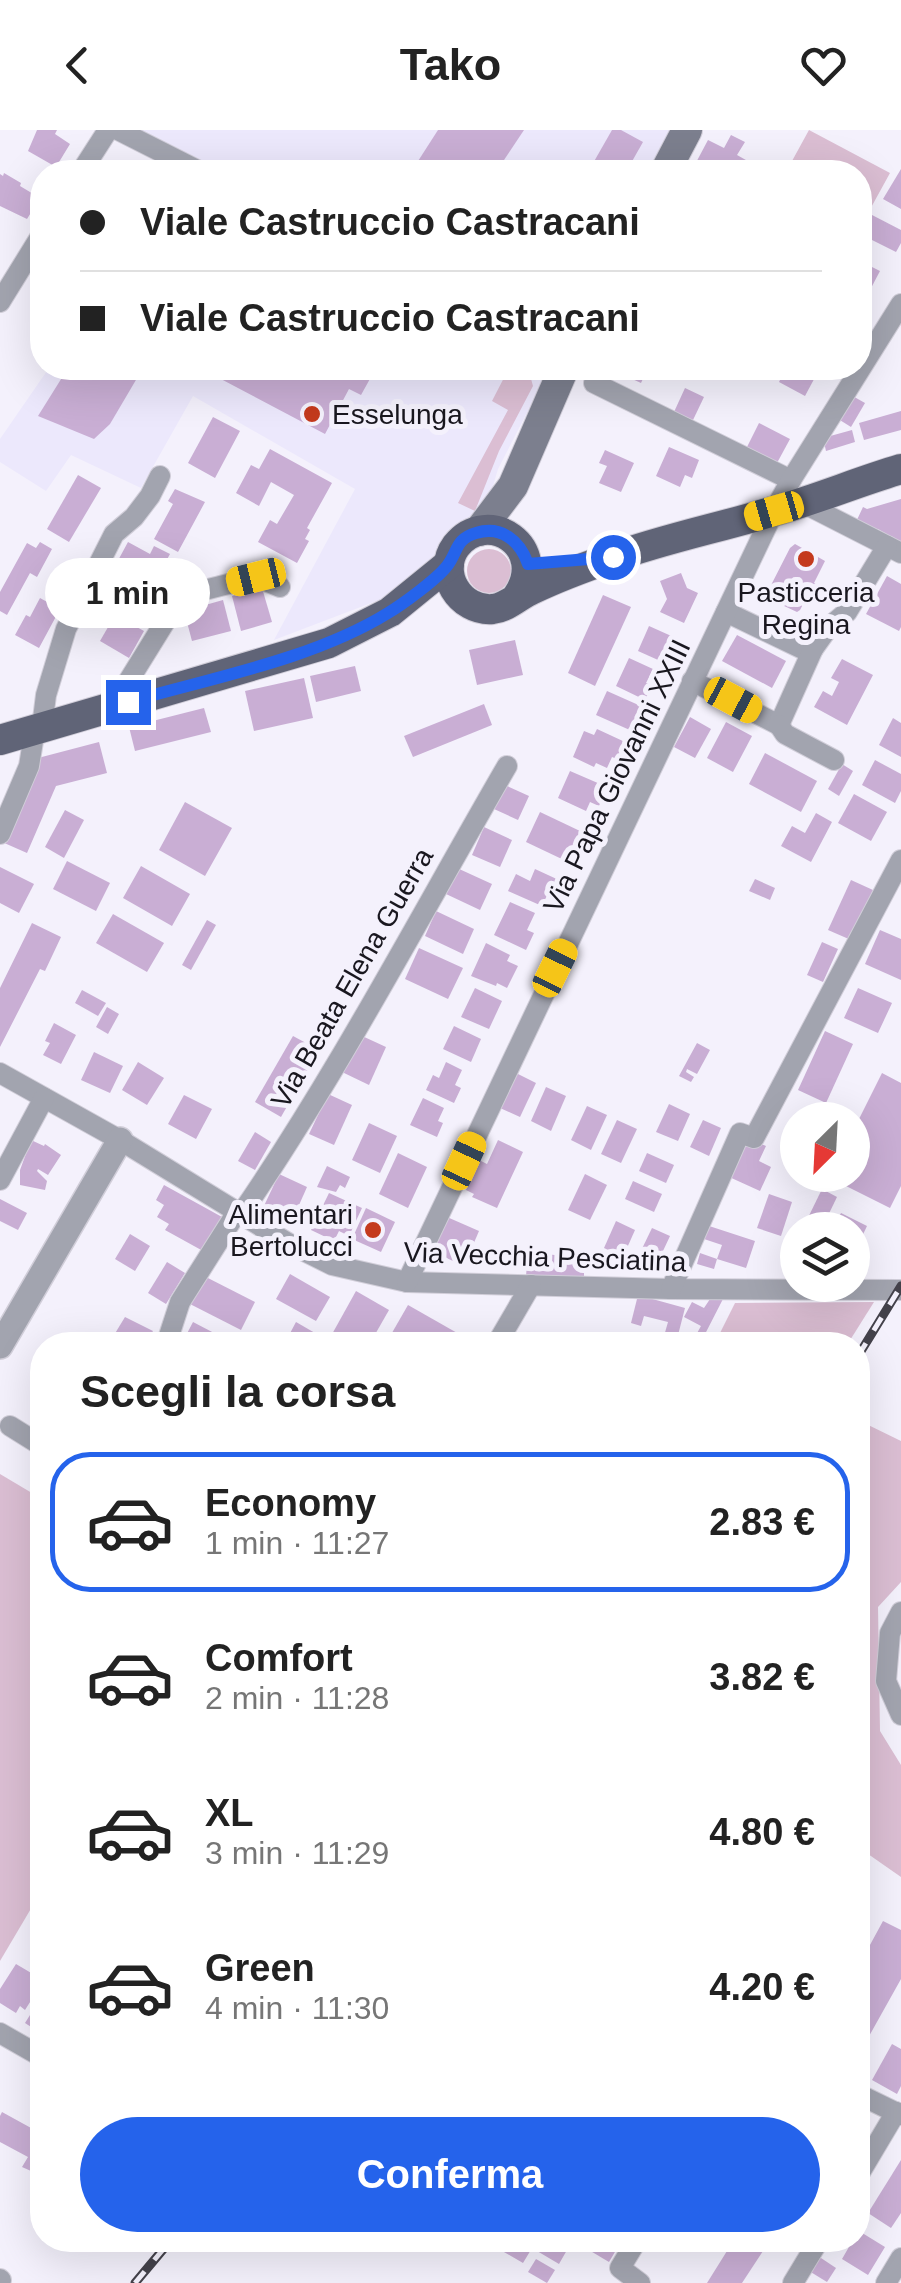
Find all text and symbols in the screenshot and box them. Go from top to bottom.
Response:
icon: back [50,38,105,93]
icon: heart [796,38,851,93]
text: Tako [400,39,501,90]
text: Viale Castruccio Castracani [140,201,640,243]
text: Viale Castruccio Castracani [140,297,640,339]
place label: Esselunga [332,399,463,430]
marker: Esselunga [301,403,323,425]
car [741,488,807,534]
route start [591,535,636,580]
marker: Pasticceria Regina [795,548,817,570]
car [223,555,289,599]
callout: 1 min [46,557,210,627]
text: 1 min [86,575,169,611]
place label: Pasticceria Regina [738,577,875,640]
street label: Via Papa Giovanni XXIII [537,634,697,918]
car [699,673,767,727]
route end [106,680,151,725]
street label: Via Beata Elena Guerra [265,842,439,1114]
car [528,934,582,1002]
north arrow [780,1102,870,1192]
map controls [780,1102,870,1302]
car [438,1127,490,1195]
place label: Alimentari Bertolucci [229,1199,353,1262]
button: layers [780,1212,870,1302]
marker: Alimentari Bertolucci [362,1219,384,1241]
street label: Via Vecchia Pesciatina [403,1237,687,1277]
text: Scegli la corsa [80,1366,395,1417]
icon: car [85,1477,175,1567]
text: Economy [205,1482,376,1524]
text: 2.83 € [709,1501,815,1543]
text: 1 min · 11:27 [205,1525,389,1561]
icon: car [85,1632,175,1722]
text: Comfort [205,1637,353,1679]
text: 3.82 € [709,1656,815,1698]
text: 2 min · 11:28 [205,1680,389,1716]
icon: car [85,1787,175,1877]
text: XL [205,1792,254,1834]
text: 4.80 € [709,1811,815,1853]
text: 3 min · 11:29 [205,1835,389,1871]
icon: car [85,1942,175,2032]
text: Green [205,1947,315,1989]
text: 4.20 € [709,1966,815,2008]
text: 4 min · 11:30 [205,1990,389,2026]
button: Conferma [80,2117,820,2232]

